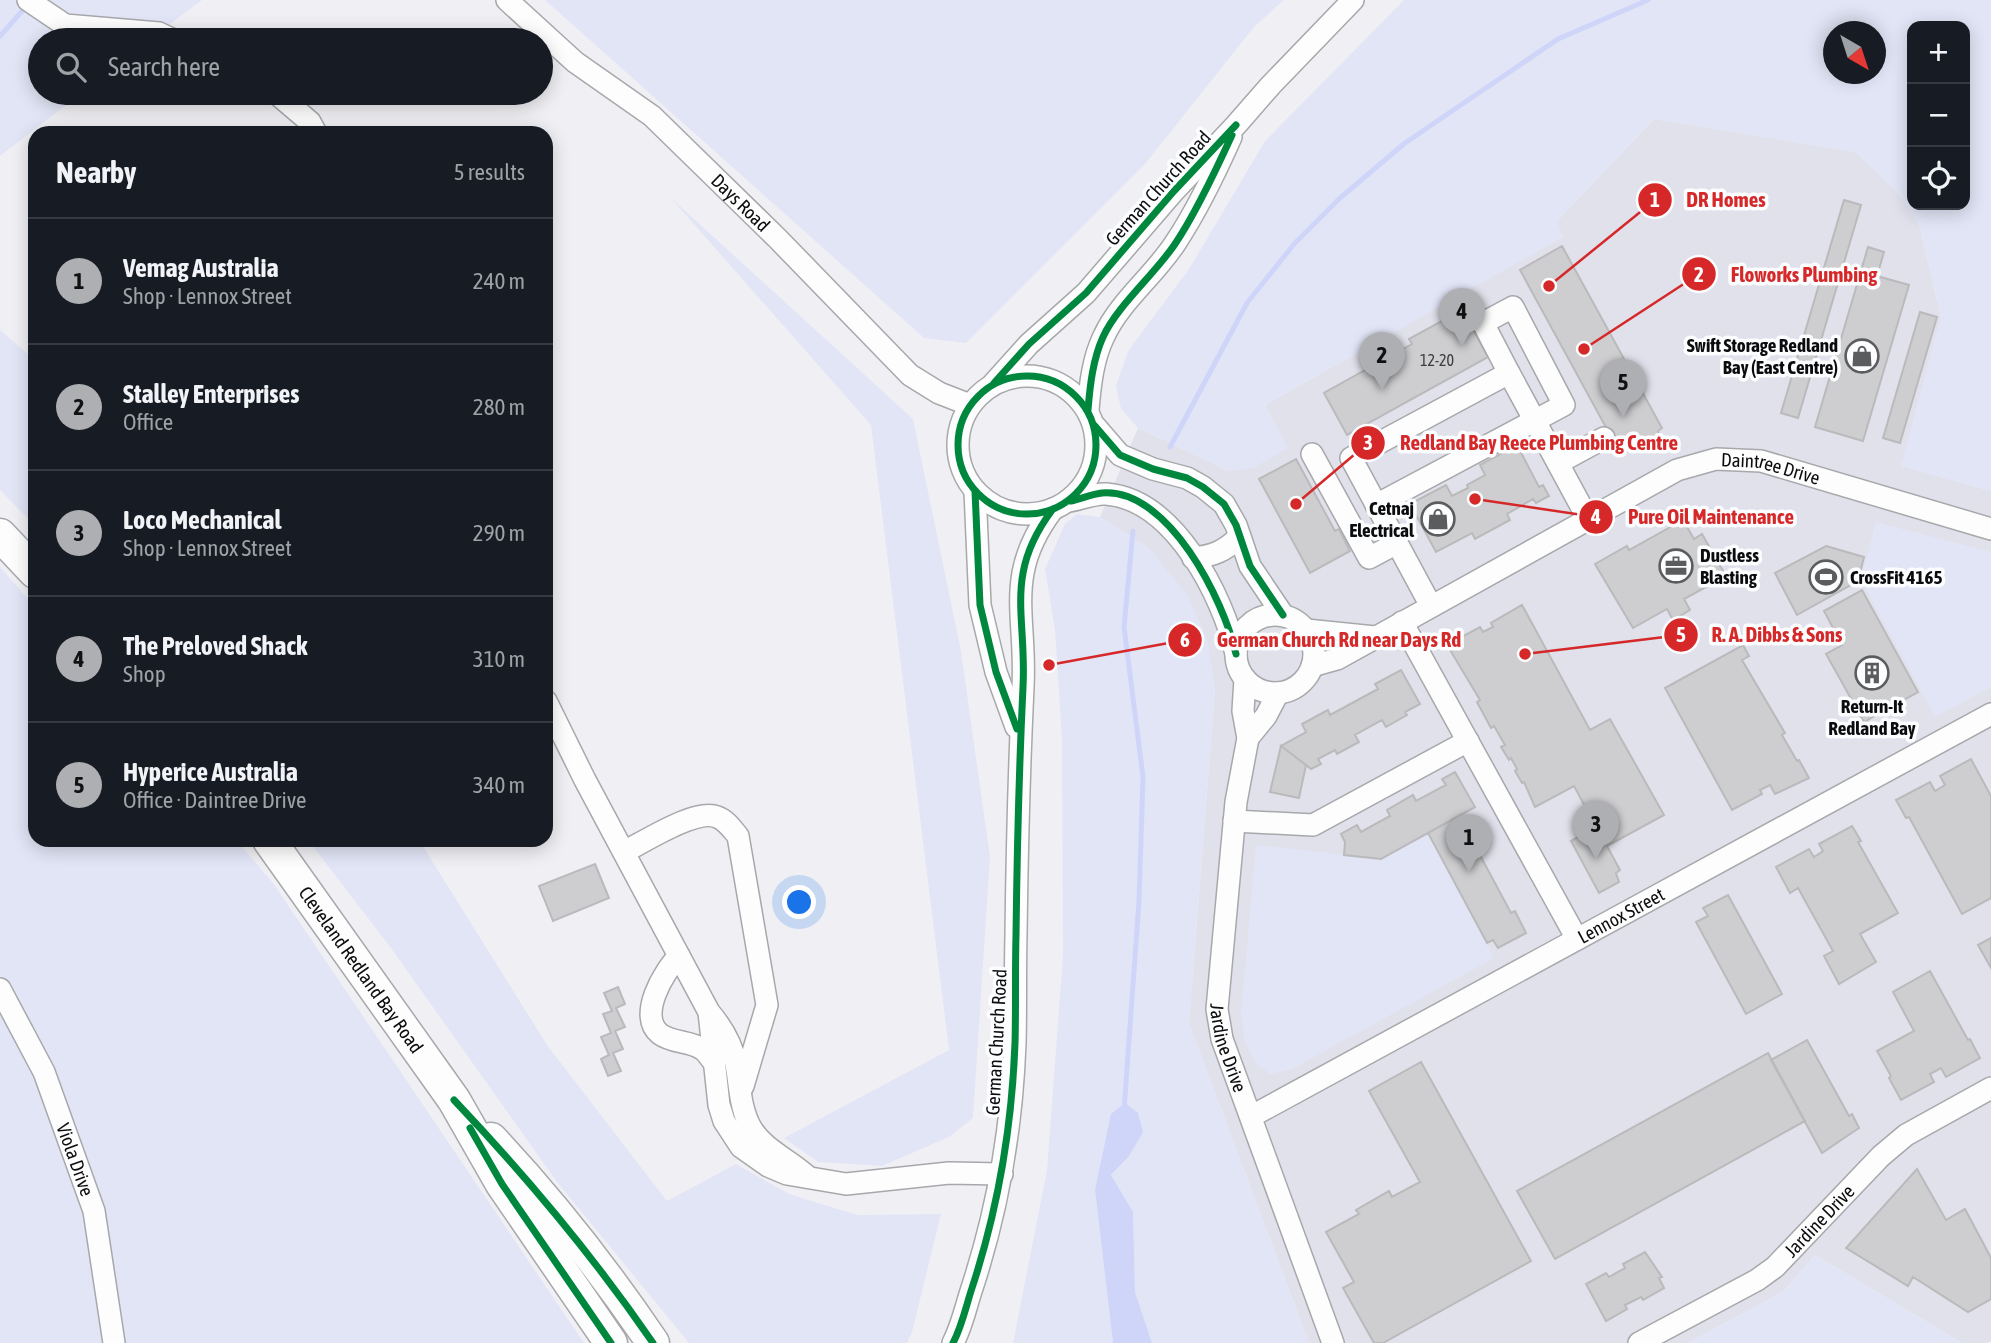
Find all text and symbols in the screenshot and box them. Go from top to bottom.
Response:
north arrow [1823,21,1886,84]
map controls [1907,21,1970,210]
button: + [1907,21,1970,84]
search box [28,28,553,105]
icon: search [52,48,90,86]
text: Search here [108,52,220,82]
button: − [1907,84,1970,147]
street label: German Church Road [1101,126,1215,250]
button: locate [1907,147,1970,210]
text: Nearby [56,155,136,189]
text: 5 results [454,159,525,185]
street label: Days Road [707,169,774,236]
callout: DR Homes [1638,179,1780,221]
text: 1 [1650,187,1660,211]
text: DR Homes [1686,187,1766,211]
text: Vemag Australia [123,253,278,283]
callout: Floworks Plumbing [1682,253,1891,295]
text: 2 [1694,262,1704,286]
text: Floworks Plumbing [1731,262,1878,286]
text: 1 [74,268,84,294]
text: 240 m [473,268,525,294]
text: Shop · Lennox Street [123,283,292,309]
pin: 4 [1439,288,1485,346]
pin: 2 [1359,332,1405,390]
place label: Swift Storage Redland Bay (East Centre) [1687,334,1838,378]
shop icon: Swift Storage Redland Bay (East Centre) [1843,337,1881,375]
house number: 12-20 [1420,351,1454,369]
pin: 5 [1600,359,1646,417]
text: Stalley Enterprises [123,379,299,409]
text: 2 [74,394,84,420]
text: 280 m [473,394,525,420]
text: Office [123,409,173,435]
callout: Redland Bay Reece Plumbing Centre [1351,422,1692,464]
text: 3 [1363,430,1373,454]
text: Redland Bay Reece Plumbing Centre [1400,430,1678,454]
street label: Daintree Drive [1721,448,1823,489]
callout: Pure Oil Maintenance [1578,496,1808,538]
place label: Cetnaj Electrical [1349,497,1415,541]
shop icon: Cetnaj Electrical [1419,500,1457,538]
text: 4 [1590,504,1601,528]
text: Pure Oil Maintenance [1628,504,1794,528]
text: Loco Mechanical [123,505,281,535]
text: 3 [74,520,84,546]
text: 290 m [473,520,525,546]
text: Shop · Lennox Street [123,535,292,561]
place label: Dustless Blasting [1700,544,1759,588]
office icon: Dustless Blasting [1657,547,1695,585]
sports icon: CrossFit 4165 [1807,558,1845,596]
place label: CrossFit 4165 [1850,566,1942,588]
callout: R. A. Dibbs & Sons [1663,614,1857,656]
callout: German Church Rd near Days Rd [1168,619,1475,661]
text: 5 [1676,622,1686,646]
text: R. A. Dibbs & Sons [1712,622,1843,646]
text: 6 [1180,627,1190,651]
text: German Church Rd near Days Rd [1217,627,1461,651]
text: The Preloved Shack [123,631,307,661]
text: 4 [74,646,84,672]
text: 310 m [473,646,525,672]
building icon: Return-It Redland Bay [1853,654,1891,692]
text: Shop [123,661,166,687]
place label: Return-It Redland Bay [1828,695,1916,739]
text: Hyperice Australia [123,757,298,787]
text: 5 [74,772,84,798]
text: 340 m [473,772,525,798]
text: Office · Daintree Drive [123,787,306,813]
pin: 3 [1573,801,1619,859]
pin: 1 [1446,814,1492,872]
street label: Cleveland Redland Bay Road [294,882,428,1057]
street label: Lennox Street [1574,883,1668,948]
your location [782,885,816,919]
street label: German Church Road [981,968,1011,1116]
street label: Jardine Drive [1206,1003,1251,1095]
street label: Viola Drive [52,1120,99,1199]
street label: Jardine Drive [1780,1180,1859,1261]

